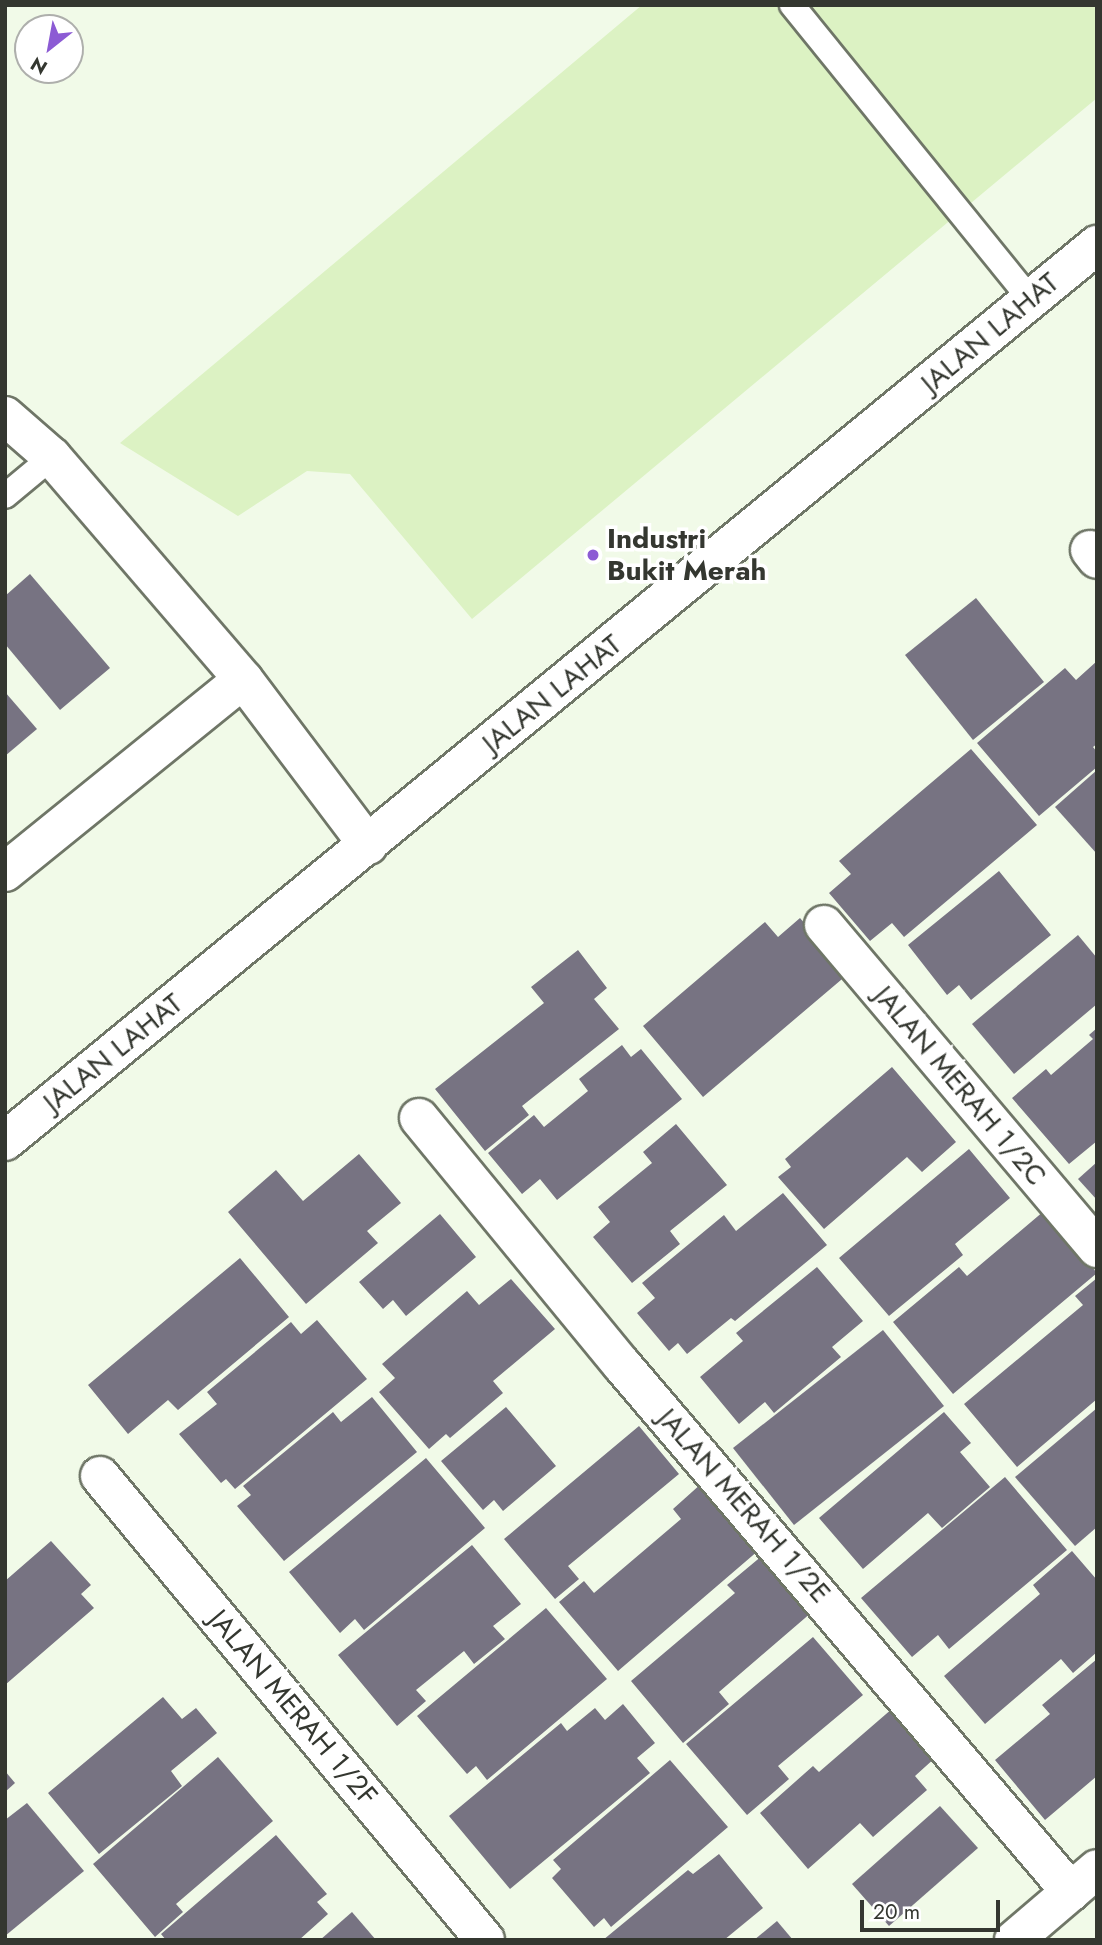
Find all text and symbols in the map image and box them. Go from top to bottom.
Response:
north arrow [14,14,84,84]
text: N [26,50,52,81]
street label: JALAN LAHAT [915,266,1065,400]
place label: Industri Bukit Merah [607,522,766,588]
marker: Industri Bukit Merah [585,547,601,563]
street label: JALAN LAHAT [476,628,628,760]
street label: JALAN MERAH 1/2C [867,979,1053,1193]
street label: JALAN LAHAT [37,987,189,1119]
street label: JALAN MERAH 1/2E [651,1402,837,1610]
street label: JALAN MERAH 1/2F [201,1603,385,1813]
scale bar [864,1885,1004,1929]
text: 20 m [873,1897,920,1927]

